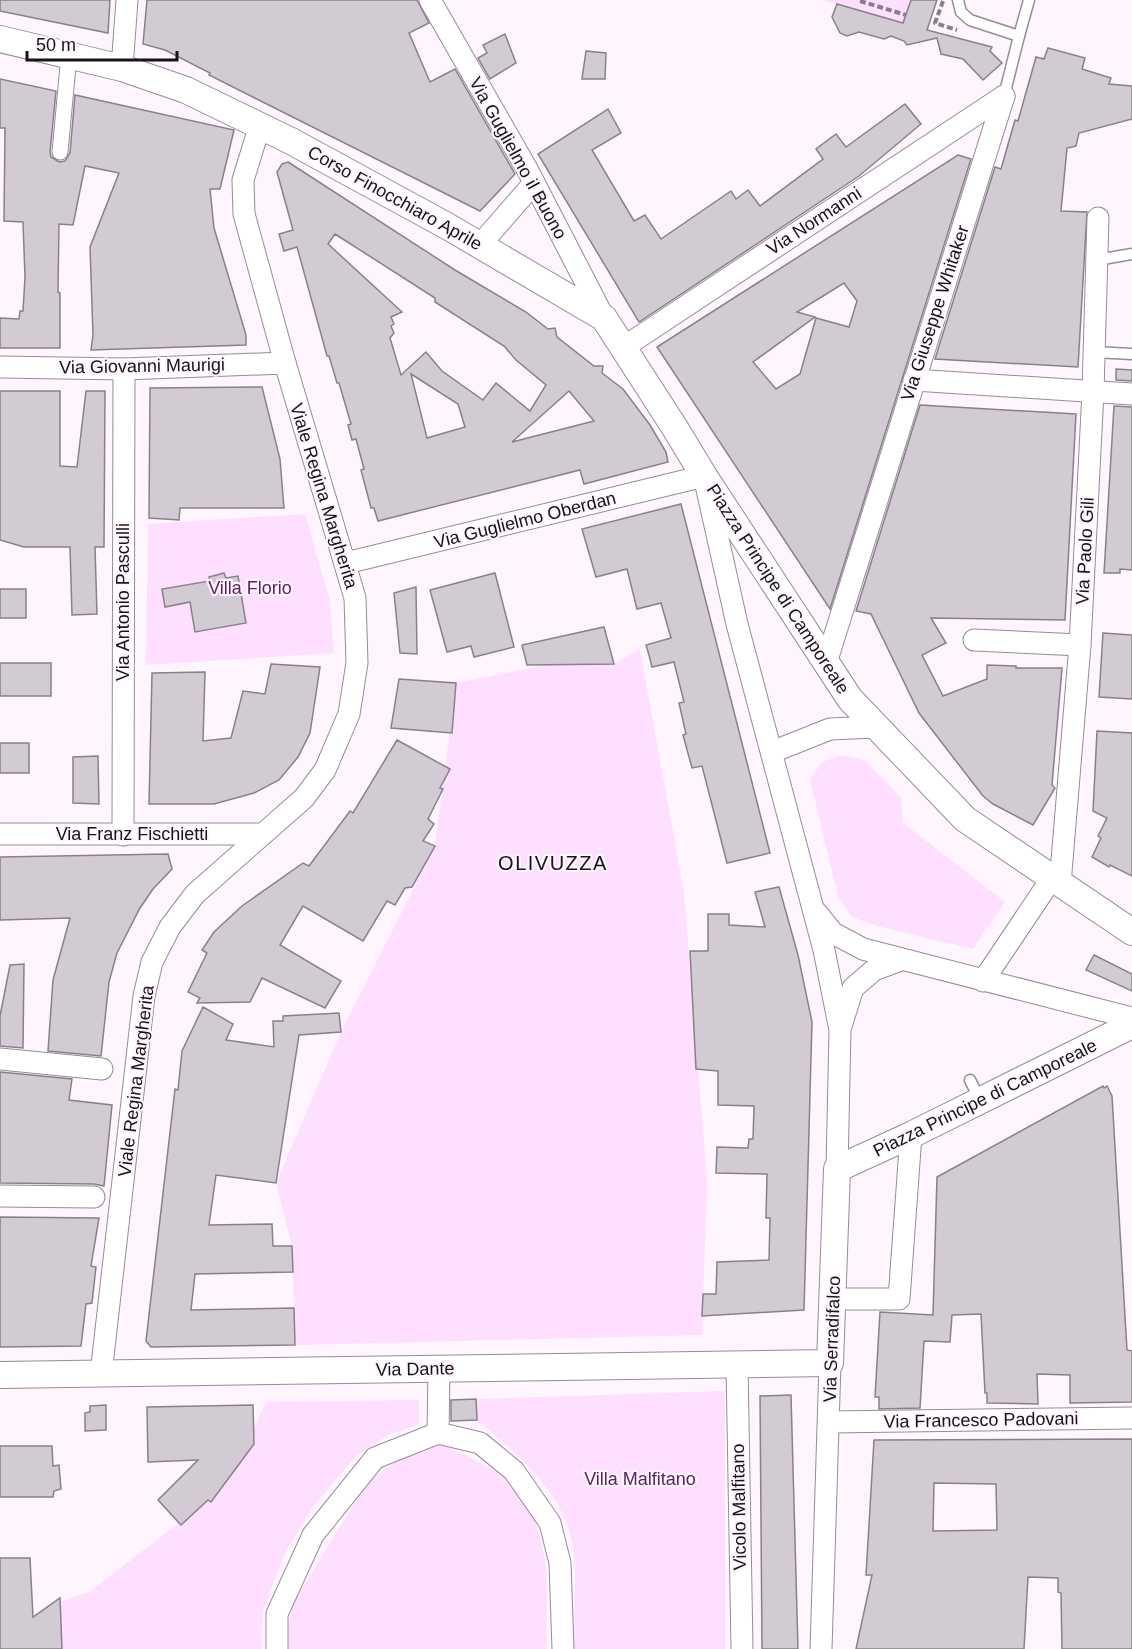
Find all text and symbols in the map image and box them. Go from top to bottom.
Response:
scale bar [27,24,177,62]
text: 50 m [36,35,76,55]
street label: Via Guglielmo il Buono [465,74,571,242]
street label: Corso Finocchiaro Aprile [304,142,486,254]
street label: Via Normanni [763,183,865,259]
street label: Via Giuseppe Whitaker [897,223,973,403]
street label: Via Giovanni Maurigi [59,355,225,377]
street label: Viale Regina Margherita [286,401,362,592]
street label: Piazza Principe di Camporeale [703,480,853,698]
street label: Via Guglielmo Oberdan [432,488,618,552]
street label: Via Paolo Gili [1072,497,1098,605]
street label: Via Antonio Pasculli [113,523,133,681]
park label: Villa Florio [208,578,292,598]
street label: Via Franz Fischietti [56,824,208,844]
district label: OLIVUZZA [498,852,608,874]
street label: Viale Regina Margherita [114,983,158,1178]
street label: Piazza Principe di Camporeale [870,1035,1100,1161]
street label: Via Serradifalco [820,1275,844,1403]
street label: Via Dante [375,1358,455,1380]
street label: Via Francesco Padovani [883,1408,1079,1432]
street label: Vicolo Malfitano [728,1443,750,1571]
park label: Villa Malfitano [584,1469,696,1489]

